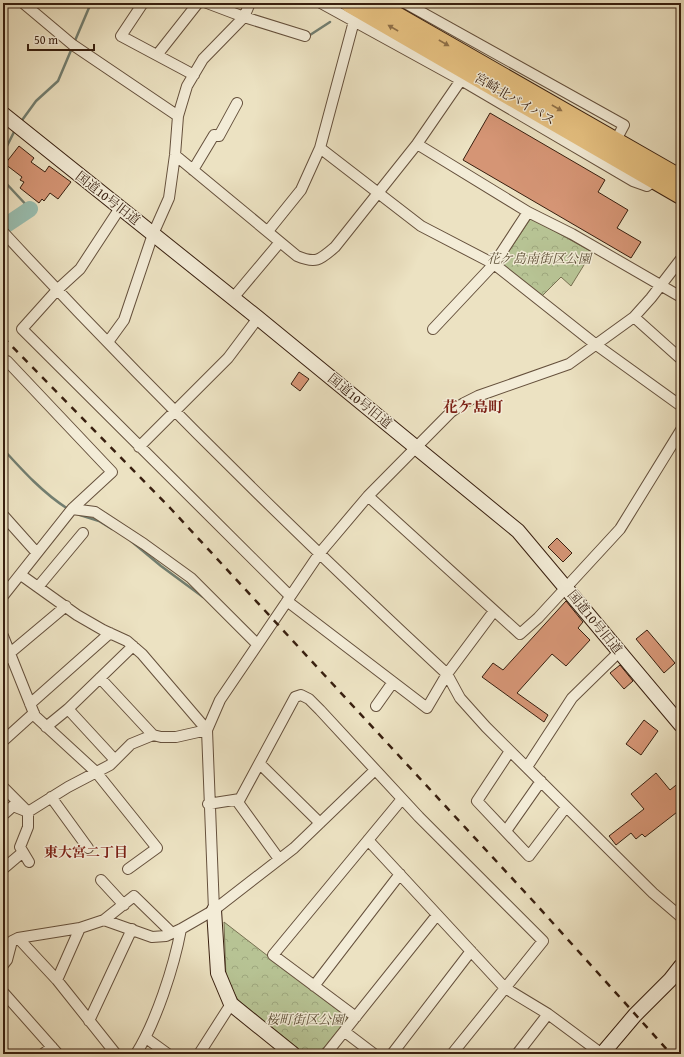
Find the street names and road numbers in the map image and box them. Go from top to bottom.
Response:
street label: 宮崎北バイパス [471,68,559,130]
street label: 国道10号旧道 [72,167,144,229]
street label: 国道10号旧道 [324,369,396,433]
street label: 国道10号旧道 [563,586,627,658]

